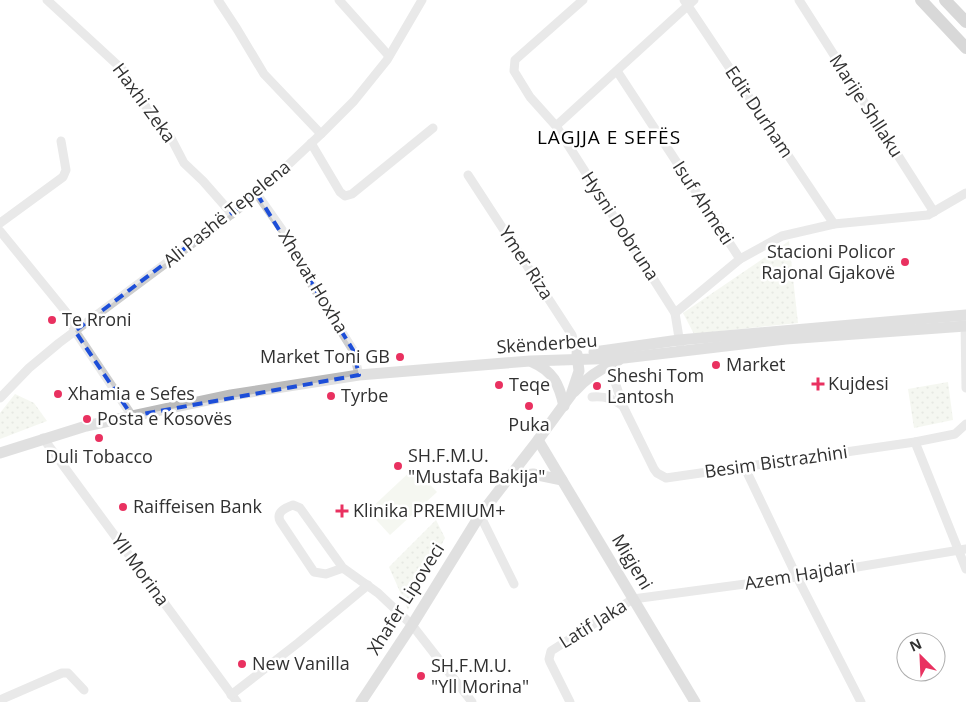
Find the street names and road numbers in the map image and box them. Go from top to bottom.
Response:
street label: Marije Shllaku [825,49,909,161]
street label: Haxhi Zeka [108,58,182,147]
street label: Edit Durham [720,61,799,162]
street label: Ali Pashë Tepelena [158,154,295,272]
street label: Isuf Ahmeti [668,156,740,249]
street label: Hysni Dobruna [577,166,665,285]
street label: Ymer Riza [494,221,559,304]
street label: Xhevat Hoxha [274,226,354,337]
street label: Skënderbeu [496,328,598,358]
street label: Besim Bistrazhini [703,439,849,483]
street label: Yll Morina [106,528,175,610]
street label: Migjeni [607,529,659,594]
street label: Xhafer Lipoveci [361,538,449,659]
street label: Azem Hajdari [743,553,857,595]
street label: Latif Jaka [554,593,631,653]

